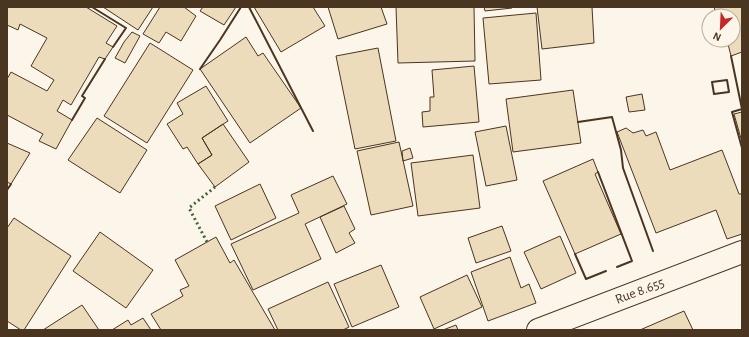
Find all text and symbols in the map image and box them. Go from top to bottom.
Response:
north arrow [701,8,741,48]
text: N [711,30,723,43]
street label: Rue 8.655 [613,275,667,307]

